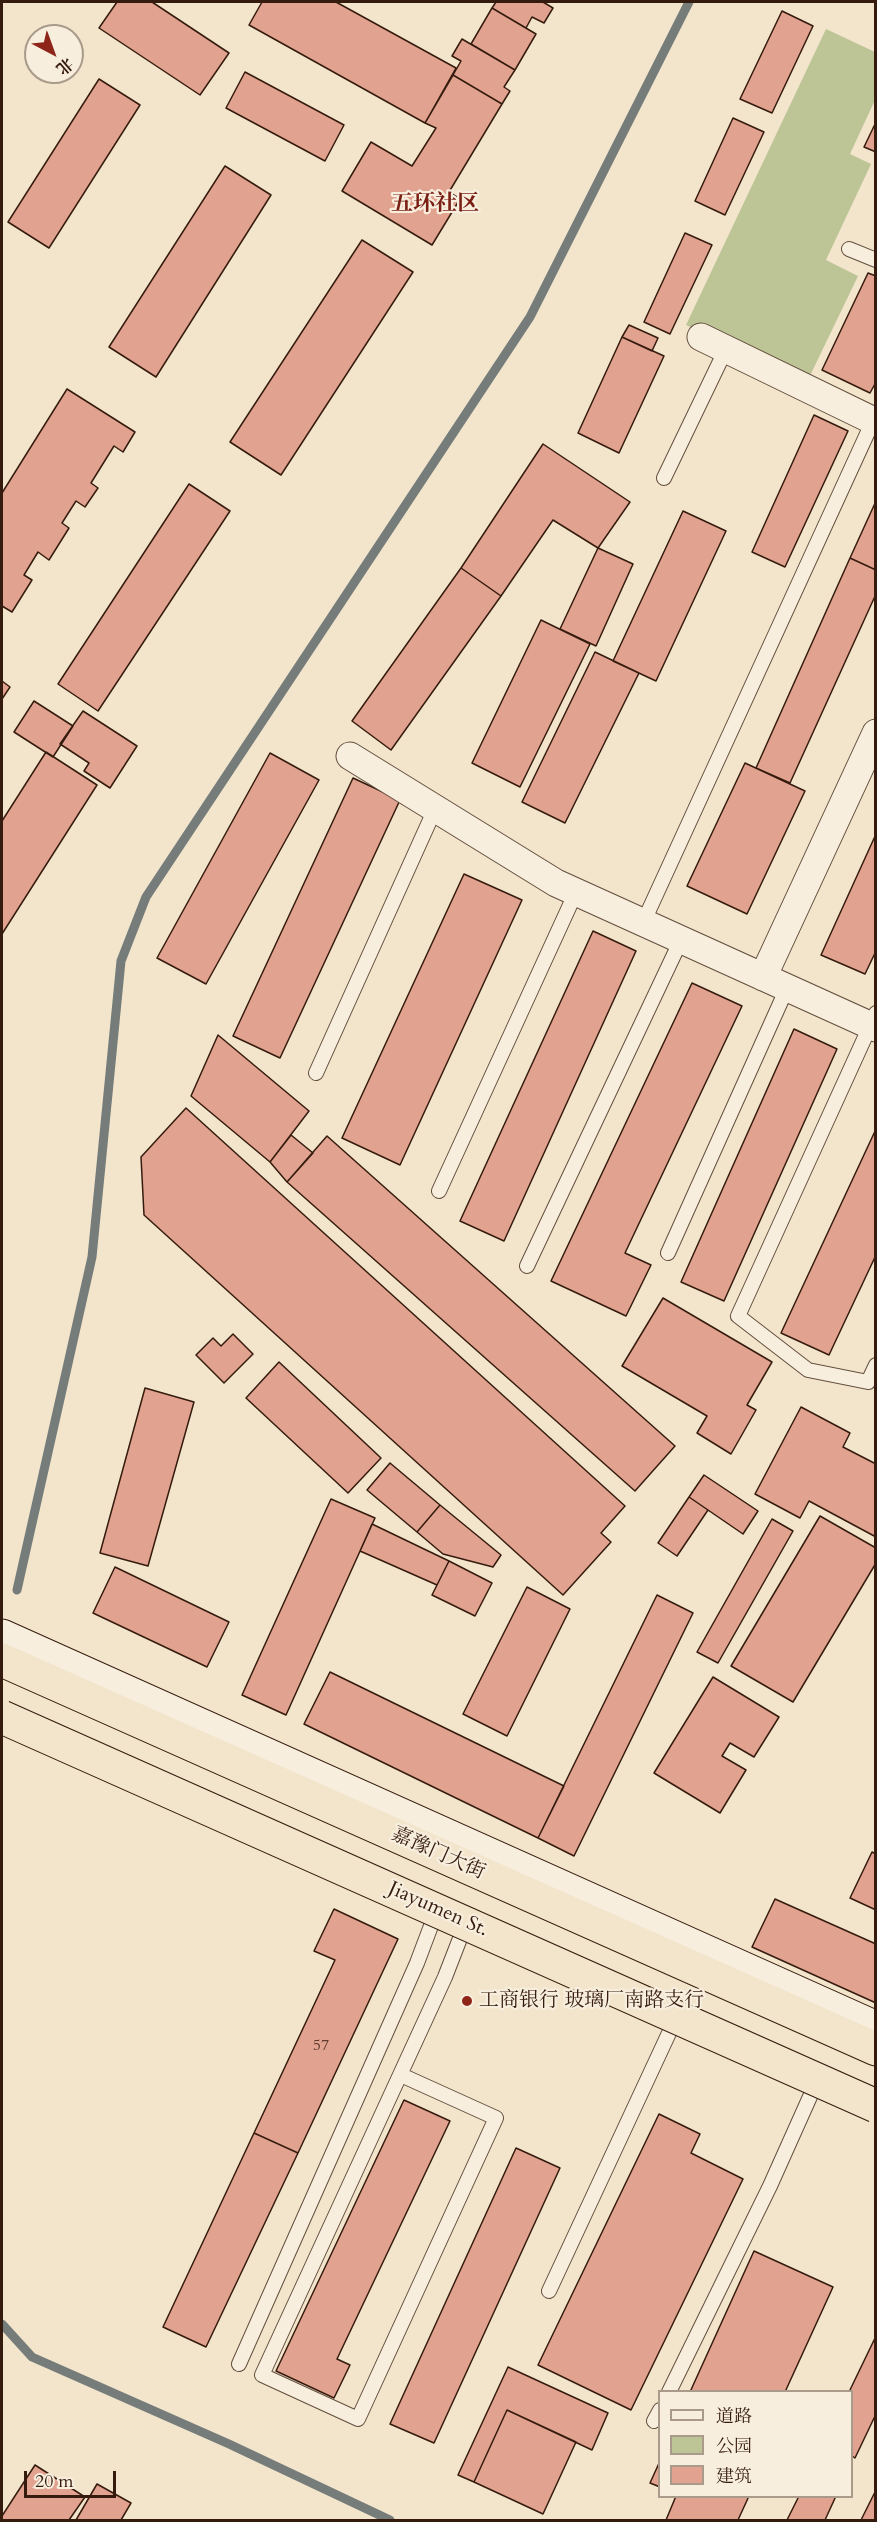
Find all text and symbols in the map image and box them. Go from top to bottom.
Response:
north arrow [24,24,84,84]
text: 北 [51,53,78,80]
district label: 五环社区 [391,192,479,218]
street label: 嘉豫门大街 [387,1823,489,1885]
street label: Jiayumen St. [384,1877,492,1943]
place label: 工商银行 玻璃厂南路支行 [479,1989,704,2013]
marker: 工商银行 玻璃厂南路支行 [460,1994,474,2008]
house number: 57 [313,2036,329,2056]
legend [658,2390,853,2498]
text: 道路 [716,2404,752,2429]
text: 公园 [716,2434,752,2459]
scale bar [27,2459,118,2497]
text: 建筑 [716,2464,752,2489]
text: 20 m [35,2469,74,2494]

